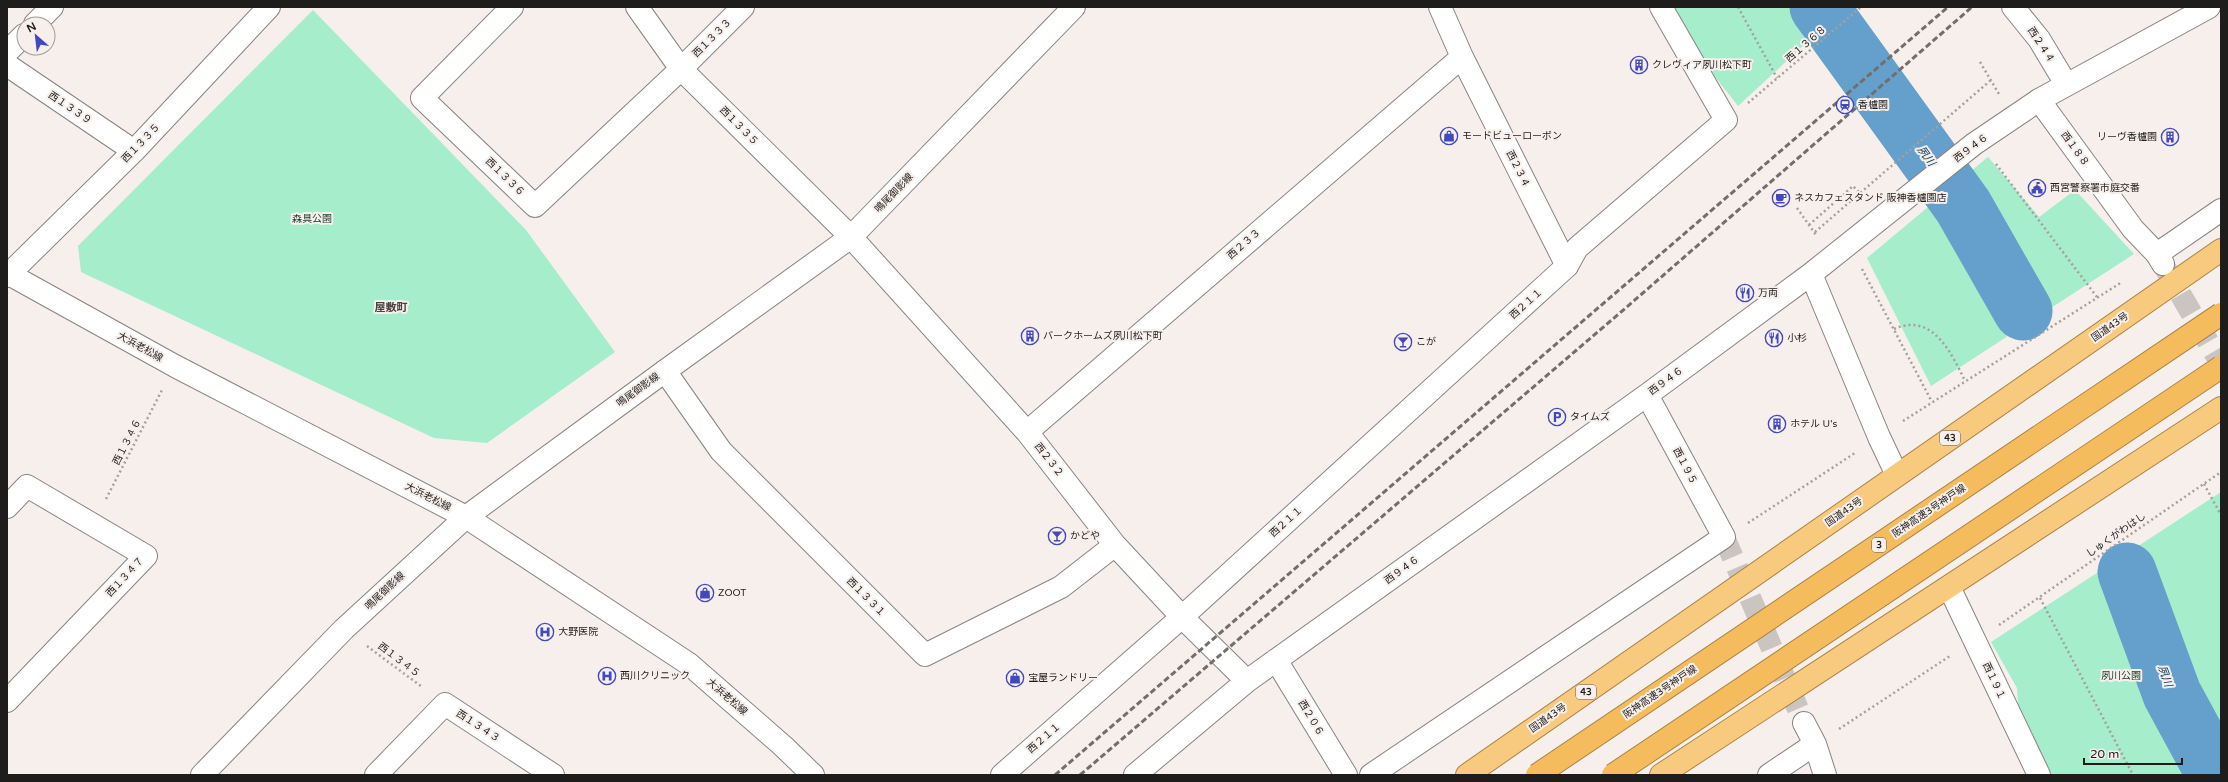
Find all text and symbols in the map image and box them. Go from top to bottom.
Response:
north arrow [16,16,56,56]
street label: 西１３３３ [690,16,734,60]
text: N [25,20,38,35]
street label: 西１３６８ [1783,23,1829,65]
street label: 西２４４ [2025,25,2057,65]
building icon: クレヴィア夙川松下町 [1629,55,1649,75]
place label: クレヴィア夙川松下町 [1652,59,1752,71]
street label: 西１３３９ [46,89,94,127]
station icon: 香櫨園 [1835,95,1855,115]
place label: 香櫨園 [1858,99,1888,111]
street label: 西１３３５ [717,104,761,148]
street label: 西１３３５ [119,121,163,165]
shop icon: モードビューローボン [1439,126,1459,146]
building icon: リーヴ香櫨園 [2160,127,2180,147]
street label: 西１８８ [2058,129,2092,169]
place label: モードビューローボン [1462,130,1562,142]
street label: 西９４６ [1951,131,1991,165]
place label: リーヴ香櫨園 [2097,131,2157,143]
water label: 夙川 [1914,143,1938,170]
street label: 西２３４ [1504,148,1532,190]
street label: 西１３３６ [483,155,527,199]
street label: 鳴尾御影線 [872,171,916,215]
public building icon: 西宮警察署市庭交番 [2027,178,2047,198]
place label: 西宮警察署市庭交番 [2050,182,2140,194]
cafe icon: ネスカフェスタンド 阪神香櫨園店 [1771,188,1791,208]
place label: ネスカフェスタンド 阪神香櫨園店 [1794,192,1947,204]
park label: 森具公園 [292,213,332,225]
street label: 西２３３ [1225,226,1263,262]
restaurant icon: 万両 [1735,283,1755,303]
street label: 西２１１ [1507,286,1545,322]
place label: 万両 [1758,287,1778,299]
district label: 屋敷町 [375,301,408,314]
street label: 国道43号 [2089,310,2131,344]
building icon: パークホームズ夙川松下町 [1020,326,1040,346]
restaurant icon: 小杉 [1764,328,1784,348]
street label: 大浜老松線 [115,330,165,364]
place label: パークホームズ夙川松下町 [1043,330,1163,342]
bar icon: こが [1393,332,1413,352]
place label: 小杉 [1787,332,1807,344]
place label: こが [1416,336,1436,348]
street label: 西９４６ [1646,364,1686,398]
street label: 鳴尾御影線 [614,370,662,410]
parking icon: タイムズ [1547,407,1567,427]
place label: タイムズ [1570,411,1610,423]
building icon: ホテル U's [1767,414,1787,434]
street label: 西１３４６ [110,417,144,467]
place label: ホテル U's [1790,418,1837,430]
road number: 43 [1940,431,1960,445]
street label: 西２３２ [1032,441,1066,479]
street label: 西１９５ [1670,446,1700,486]
street label: 大浜老松線 [403,480,453,514]
street label: 阪神高速3号神戸線 [1890,482,1968,540]
street label: 国道43号 [1823,495,1865,529]
street label: 西２１１ [1267,504,1305,540]
street label: しゅくがわはし [2084,510,2148,560]
bar icon: かどや [1047,526,1067,546]
place label: かどや [1070,530,1100,542]
road number: 3 [1872,538,1886,552]
street label: 西９４６ [1382,553,1422,587]
street label: 西１３４７ [104,555,146,599]
street label: 鳴尾御影線 [363,570,407,612]
street label: 西１３３１ [844,575,888,619]
shop icon: ZOOT [695,583,715,603]
place label: ZOOT [718,587,746,599]
hospital icon: 大野医院 [535,622,555,642]
place label: 大野医院 [558,626,598,638]
street label: 西１３４５ [375,640,423,680]
street label: 西１９１ [1980,660,2008,702]
street label: 阪神高速3号神戸線 [1621,663,1699,721]
water label: 夙川 [2155,663,2175,689]
hospital icon: 西川クリニック [597,666,617,686]
shop icon: 宝屋ランドリー [1005,668,1025,688]
place label: 西川クリニック [620,670,690,682]
park label: 夙川公園 [2101,670,2141,682]
place label: 宝屋ランドリー [1028,672,1098,684]
street label: 大浜老松線 [704,676,750,718]
road number: 43 [1576,685,1596,699]
street label: 西２０６ [1296,698,1326,738]
street label: 国道43号 [1527,701,1569,735]
street label: 西１３４３ [454,707,502,745]
street label: 西２１１ [1025,720,1063,756]
scale bar [2084,740,2182,766]
text: 20 m [2090,747,2119,761]

